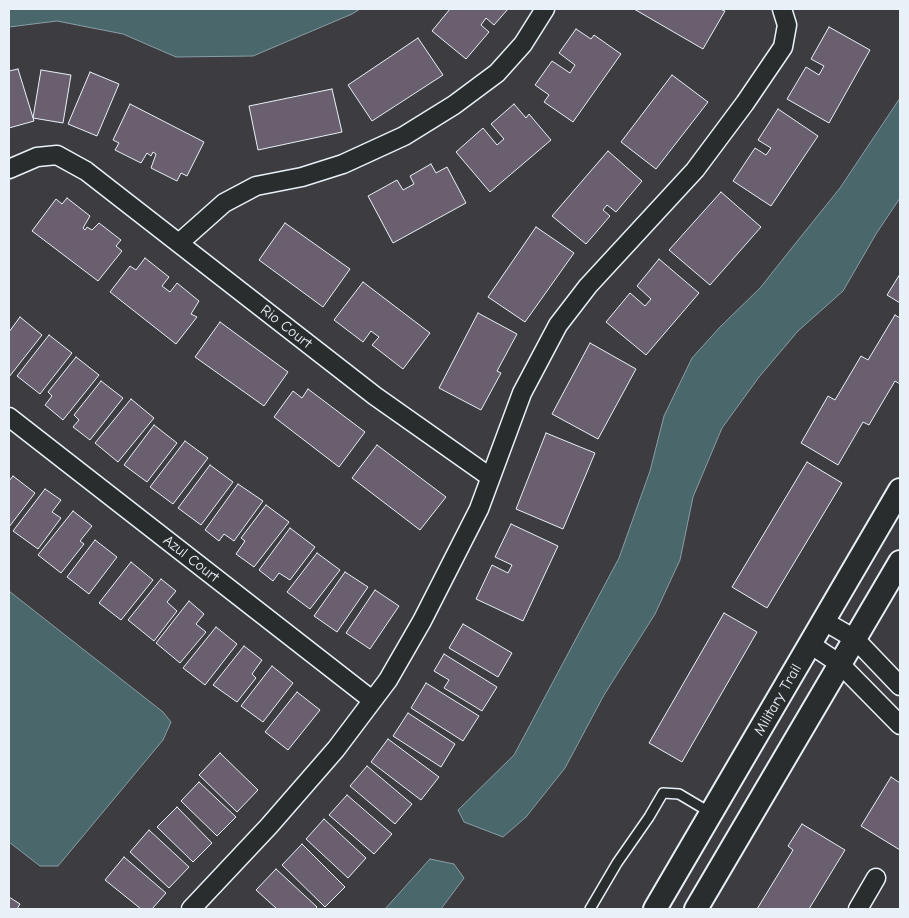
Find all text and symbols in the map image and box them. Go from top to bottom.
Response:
street label: Rio Court [257,301,315,353]
street label: Azul Court [159,532,223,586]
street label: Military Trail [750,661,806,739]

